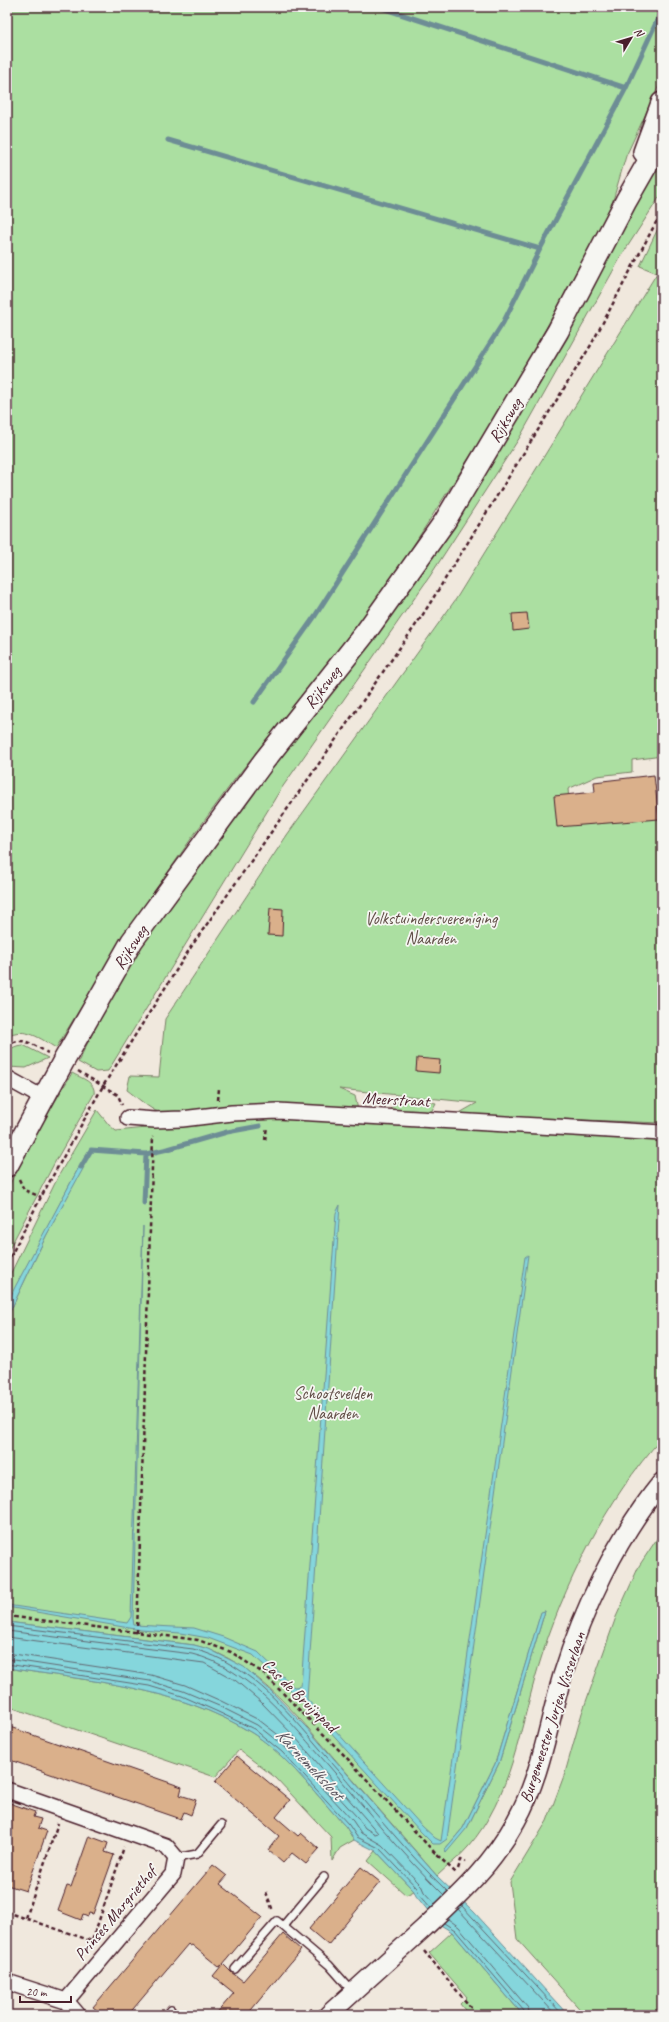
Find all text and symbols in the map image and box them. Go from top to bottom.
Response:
north arrow [611,18,651,58]
text: N [631,25,648,41]
street label: Rijksweg [484,393,528,446]
street label: Rijksweg [299,660,347,713]
park label: Volkstuindersvereniging Naarden [365,908,499,949]
street label: Rijksweg [109,920,153,973]
street label: Meerstraat [362,1087,432,1112]
park label: Schootsvelden Naarden [294,1383,373,1424]
street label: Burgemeester Jurjen Visserlaan [515,1629,590,1805]
street label: Cas de Bruijnpad [257,1654,344,1738]
water label: Karnemelksloot [271,1724,351,1807]
street label: Prinses Margriethof [70,1859,164,1965]
scale bar [20,1978,71,2004]
text: 20 m [26,1984,48,2000]

